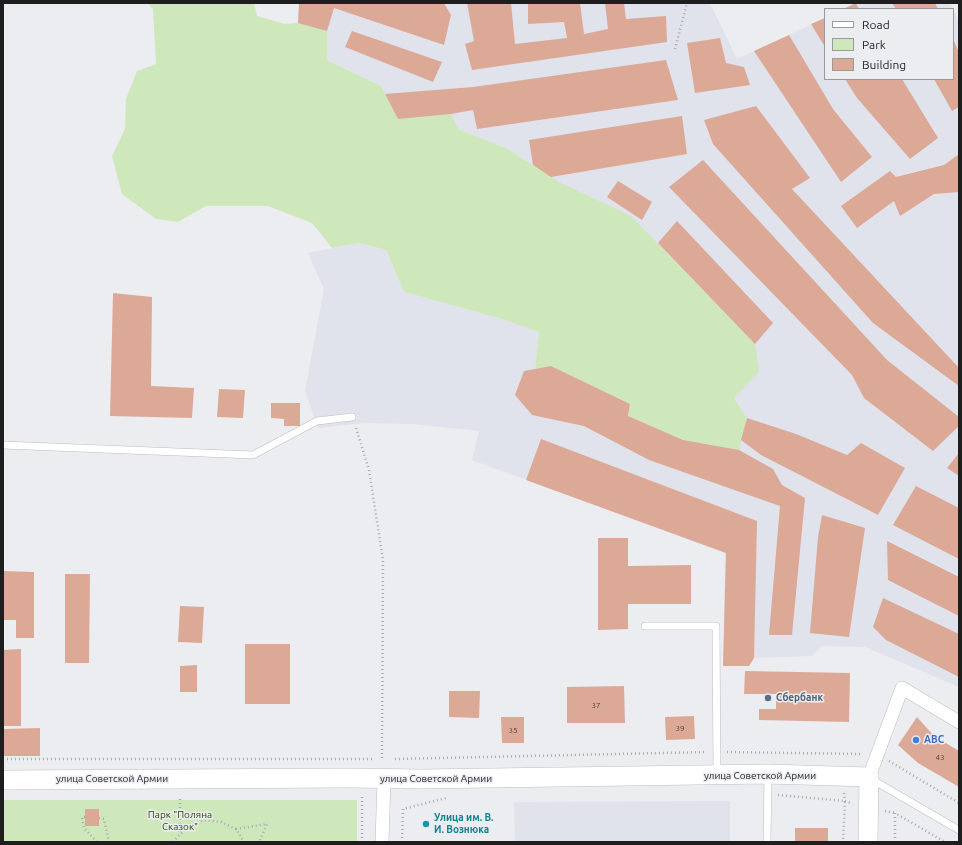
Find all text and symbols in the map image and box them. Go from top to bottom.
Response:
legend [824,8,954,80]
text: Road [862,18,890,31]
text: Park [862,38,886,51]
text: Building [862,58,906,71]
place label: Сбербанк [776,692,823,704]
marker: Сбербанк [763,693,773,703]
house number: 37 [591,700,601,710]
house number: 39 [675,723,685,733]
house number: 35 [508,725,518,735]
place label: ABC [924,734,944,746]
marker: ABC [911,735,921,745]
house number: 43 [935,752,945,762]
street label: улица Советской Армии [704,770,816,782]
street label: улица Советской Армии [56,773,168,785]
street label: улица Советской Армии [380,773,492,785]
park label: Парк "Поляна Сказок" [148,809,212,832]
place label: Улица им. В. И. Вознюка [434,812,494,836]
marker: Улица им. В. И. Вознюка [421,819,431,829]

